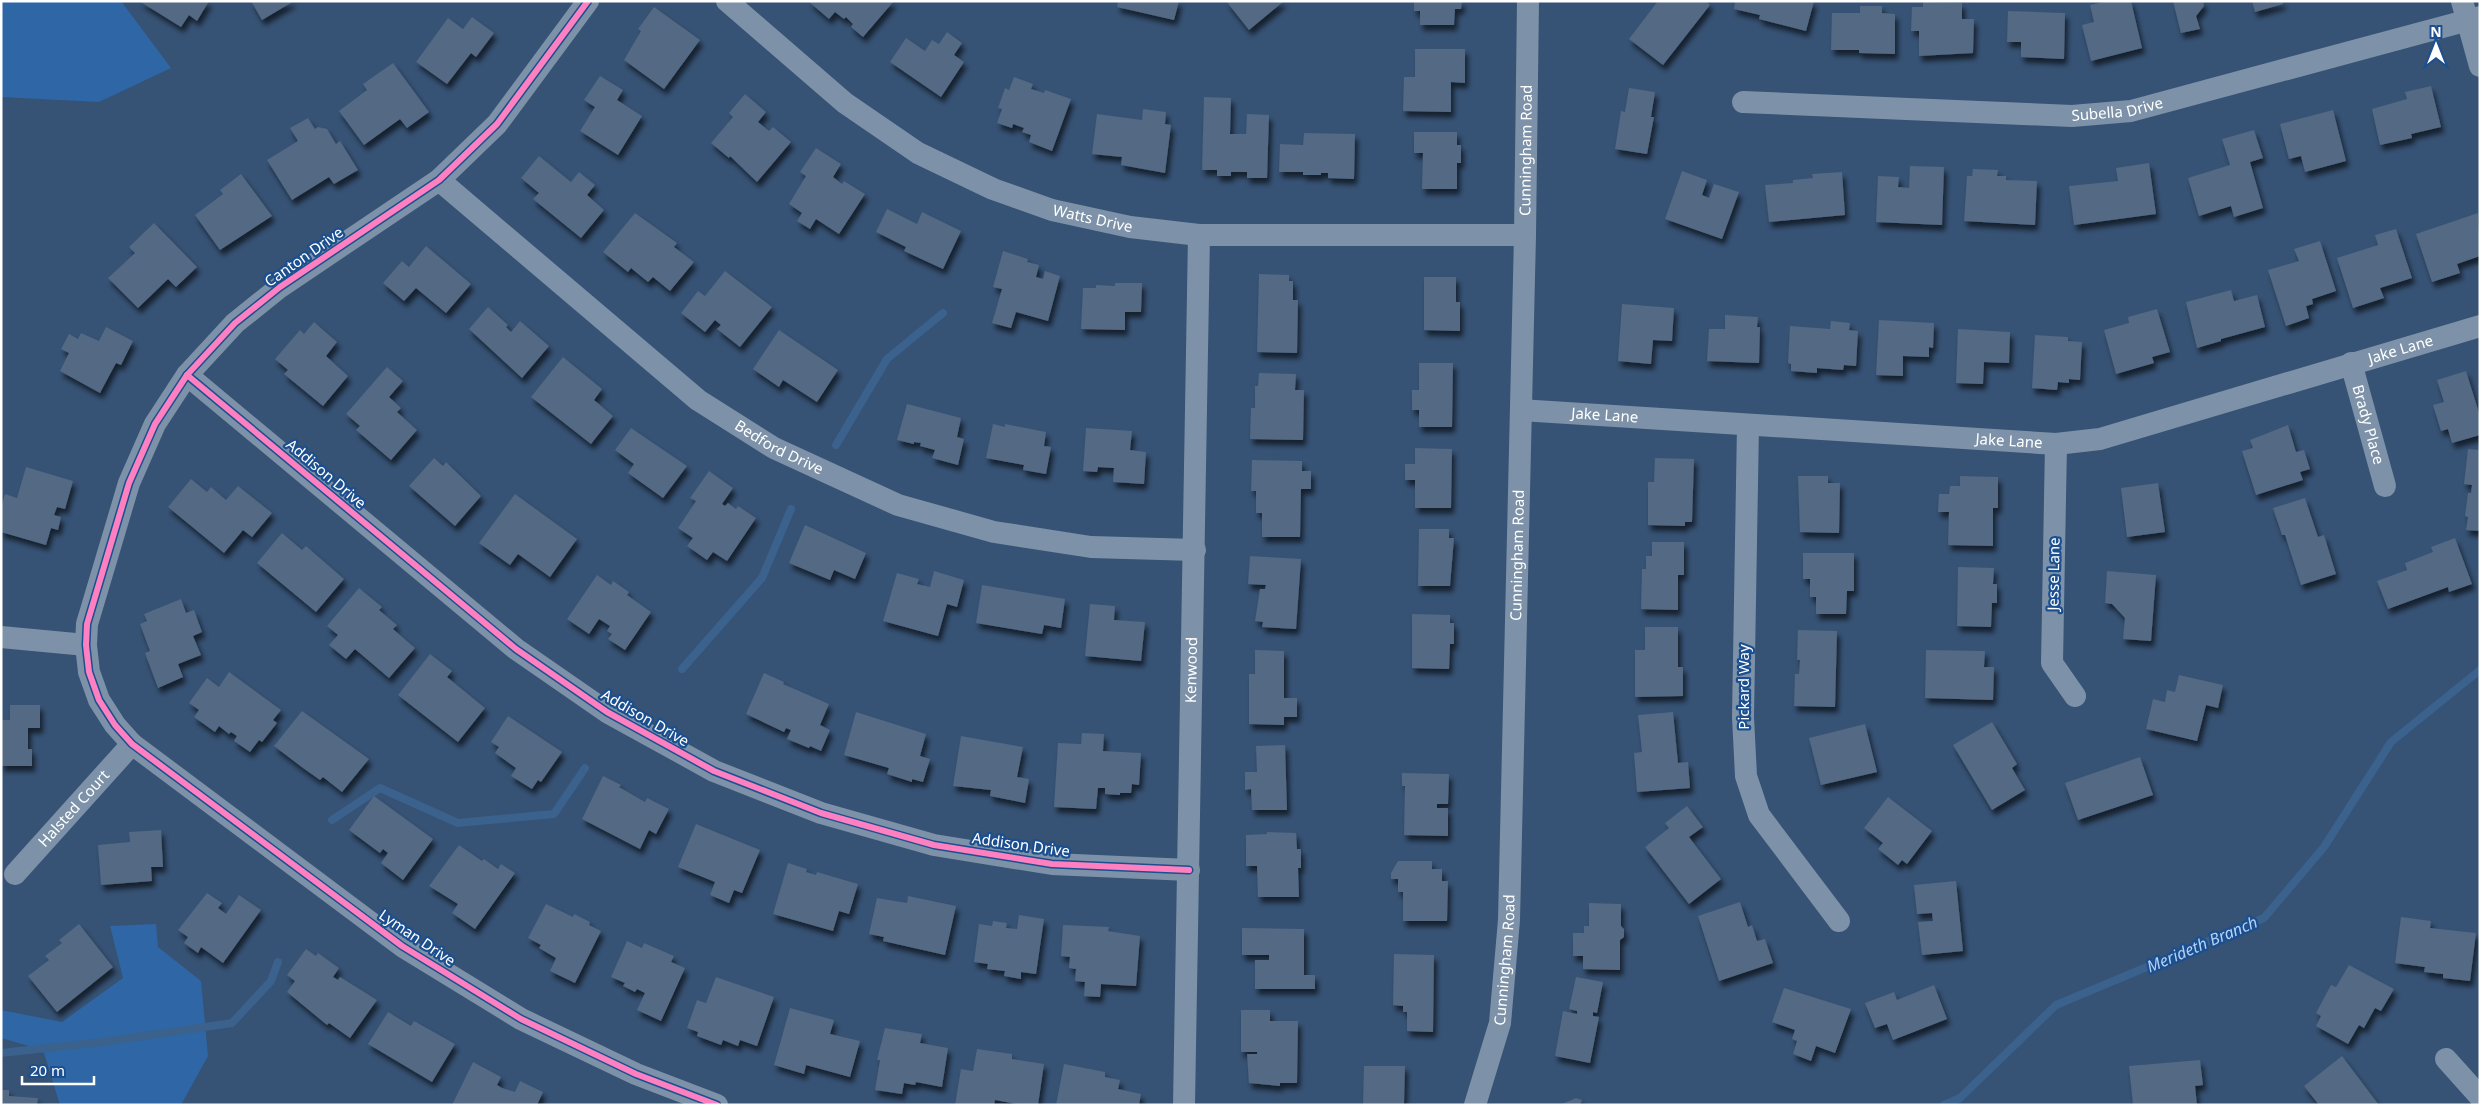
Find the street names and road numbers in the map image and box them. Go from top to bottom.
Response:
street label: Cunningham Road [1514,84,1536,216]
street label: Subella Drive [2071,92,2165,125]
street label: Watts Drive [1051,199,1135,236]
street label: Canton Drive [260,222,347,291]
street label: Jake Lane [2363,330,2435,368]
street label: Brady Place [2348,382,2390,467]
street label: Jake Lane [1569,402,1639,426]
street label: Bedford Drive [731,415,827,478]
street label: Jake Lane [1973,428,2043,452]
street label: Addison Drive [283,434,371,513]
street label: Cunningham Road [1505,489,1528,621]
street label: Jesse Lane [2042,537,2064,613]
street label: Kenwood [1180,637,1201,703]
street label: Pickard Way [1733,644,1753,730]
street label: Addison Drive [598,684,693,750]
street label: Halsted Court [33,765,113,851]
street label: Addison Drive [971,827,1071,861]
street label: Cunningham Road [1489,894,1519,1026]
street label: Lyman Drive [375,904,460,970]

